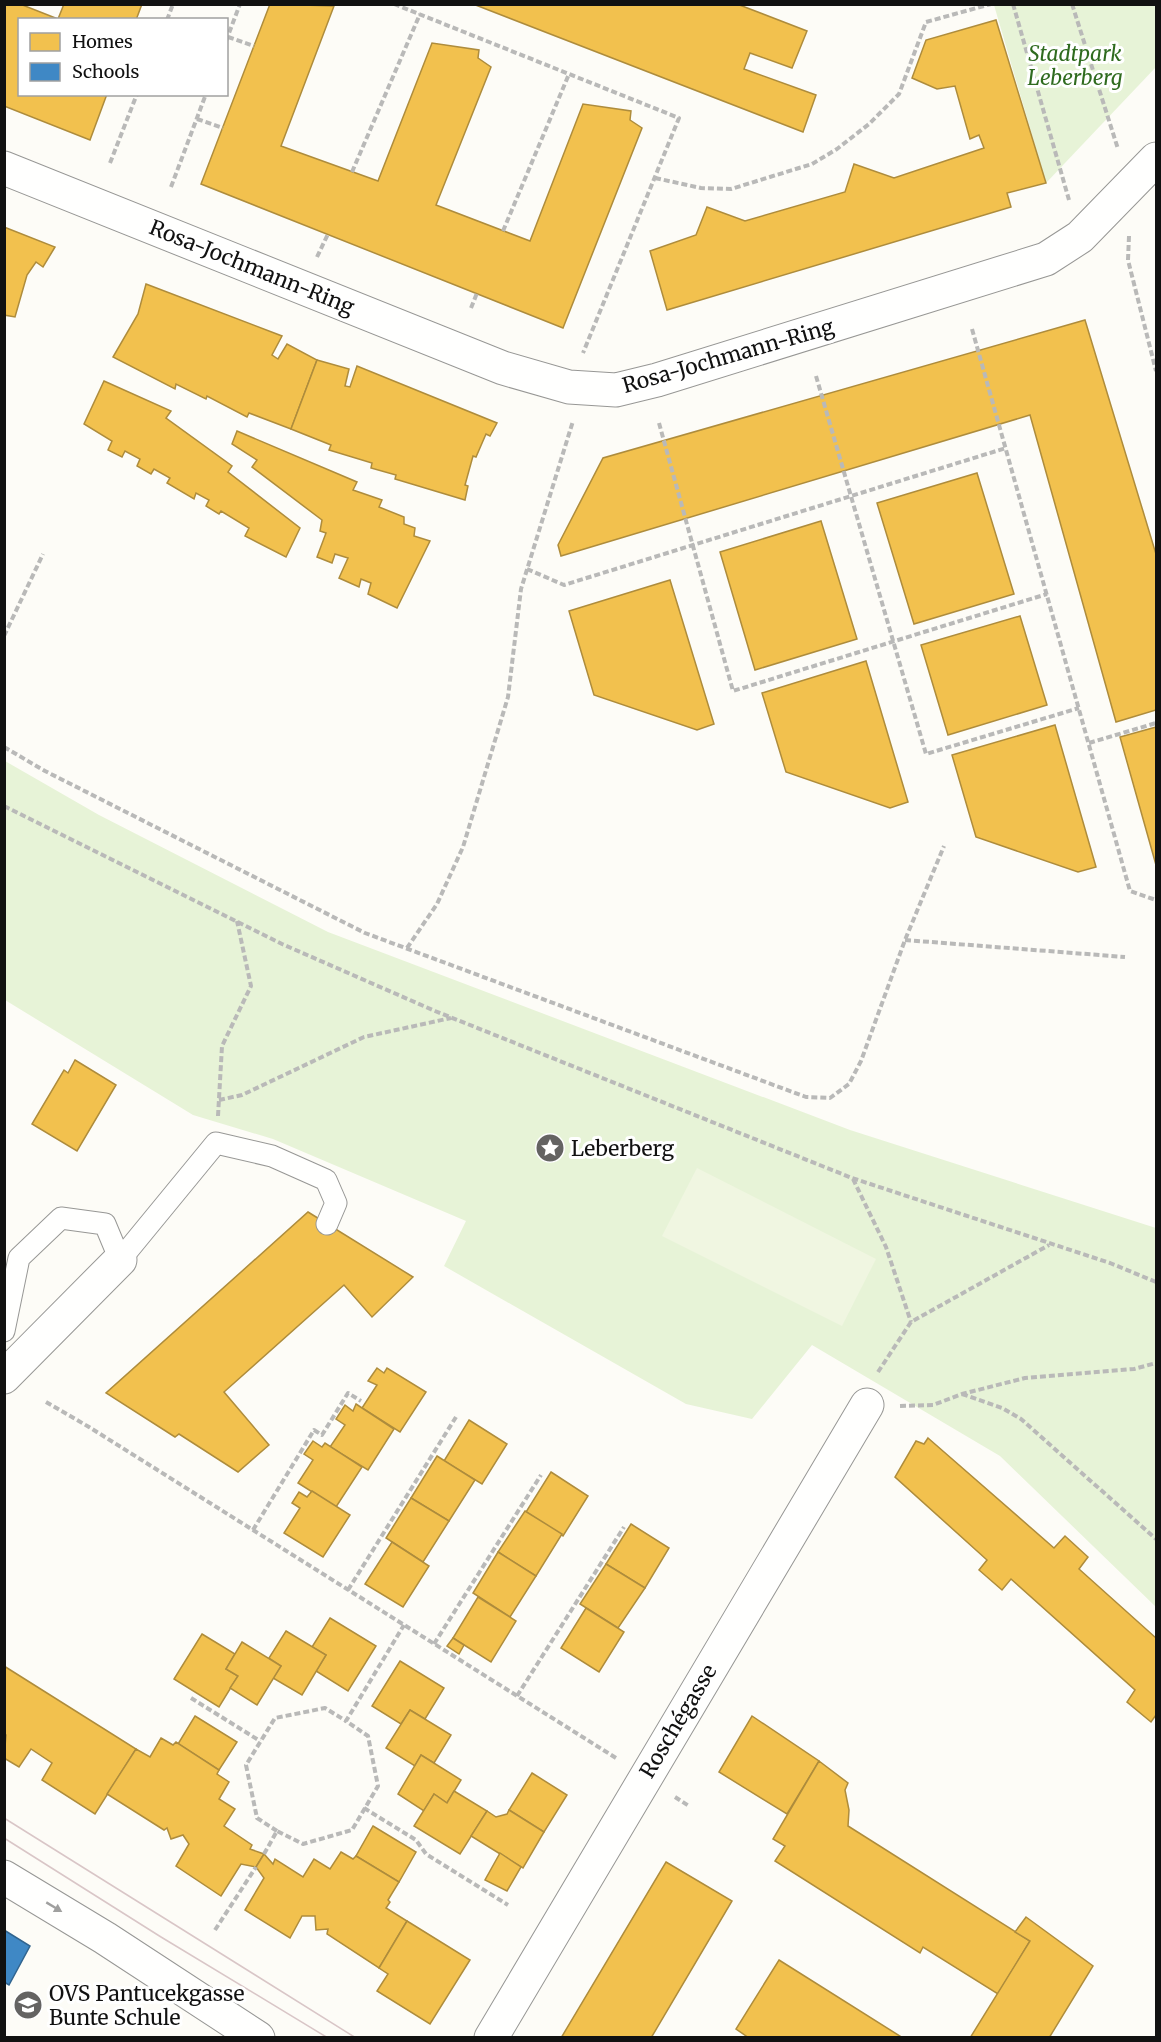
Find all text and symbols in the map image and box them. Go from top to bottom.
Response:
legend [18,18,228,96]
text: Homes [72,30,133,53]
park label: Stadtpark Leberberg [1027,40,1123,91]
text: Schools [72,60,140,83]
street label: Rosa-Jochmann-Ring [146,214,359,321]
street label: Rosa-Jochmann-Ring [619,313,837,399]
place icon: Leberberg [534,1132,566,1164]
place label: Leberberg [571,1135,674,1162]
street label: Roschégasse [634,1659,723,1783]
one-way arrow [46,1902,62,1913]
place label: OVS Pantucekgasse Bunte Schule [49,1980,245,2031]
school or university icon: OVS Pantucekgasse Bunte Schule [12,1989,44,2021]

